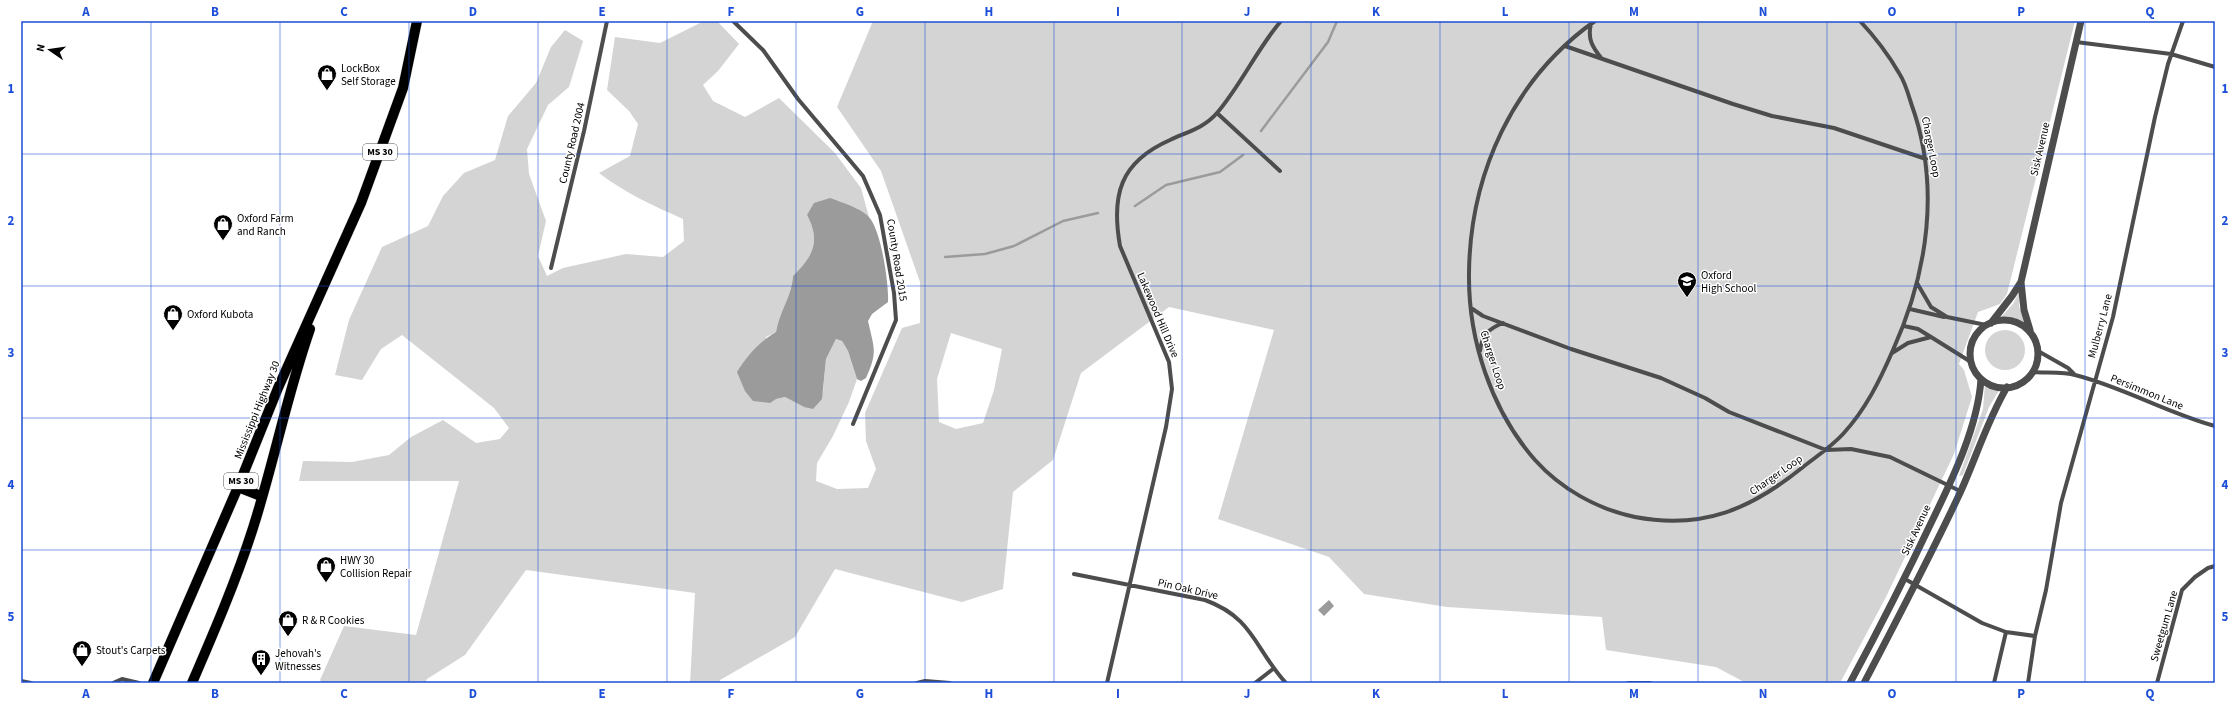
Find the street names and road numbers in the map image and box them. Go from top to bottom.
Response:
street label: County Road 2004 [555,100,589,185]
street label: Charger Loop [1918,115,1944,179]
street label: Sisk Avenue [2027,120,2054,177]
road number: MS 30 [363,144,397,160]
street label: County Road 2015 [883,218,911,302]
street label: Lakewood Hill Drive [1133,270,1183,360]
street label: Mulberry Lane [2084,292,2116,360]
street label: Charger Loop [1476,328,1510,392]
street label: Mississippi Highway 30 [230,359,284,461]
street label: Persimmon Lane [2108,371,2186,414]
street label: Charger Loop [1746,451,1806,499]
road number: MS 30 [224,473,258,489]
street label: Sisk Avenue [1898,502,1935,558]
street label: Pin Oak Drive [1156,575,1220,603]
street label: Sweetgum Lane [2147,588,2181,663]

